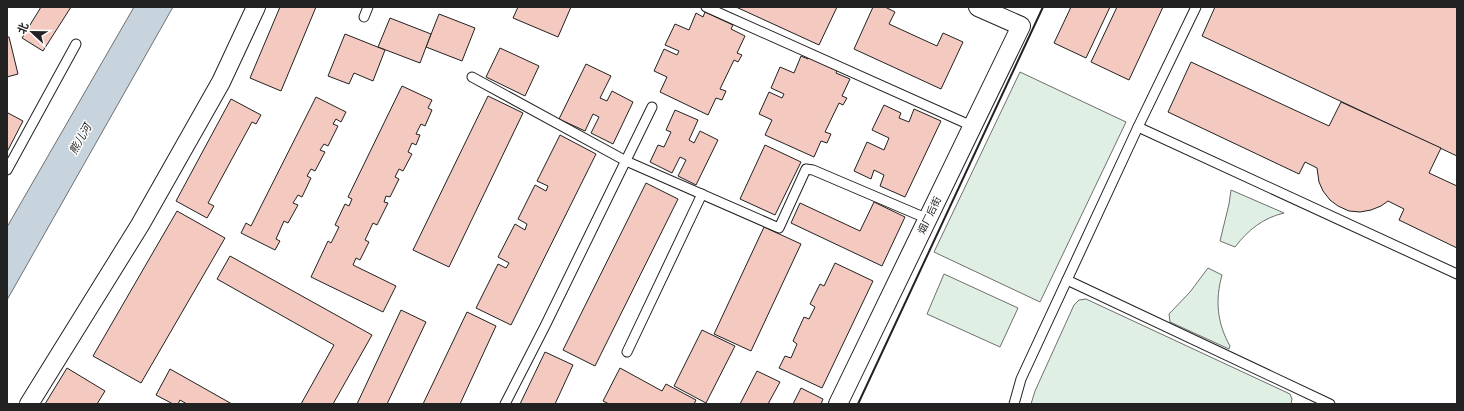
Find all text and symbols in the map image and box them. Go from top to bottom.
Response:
north arrow [12,12,52,52]
text: 北 [14,21,30,36]
water label: 熊儿河 [66,119,94,156]
street label: 烟厂后街 [915,194,943,236]

